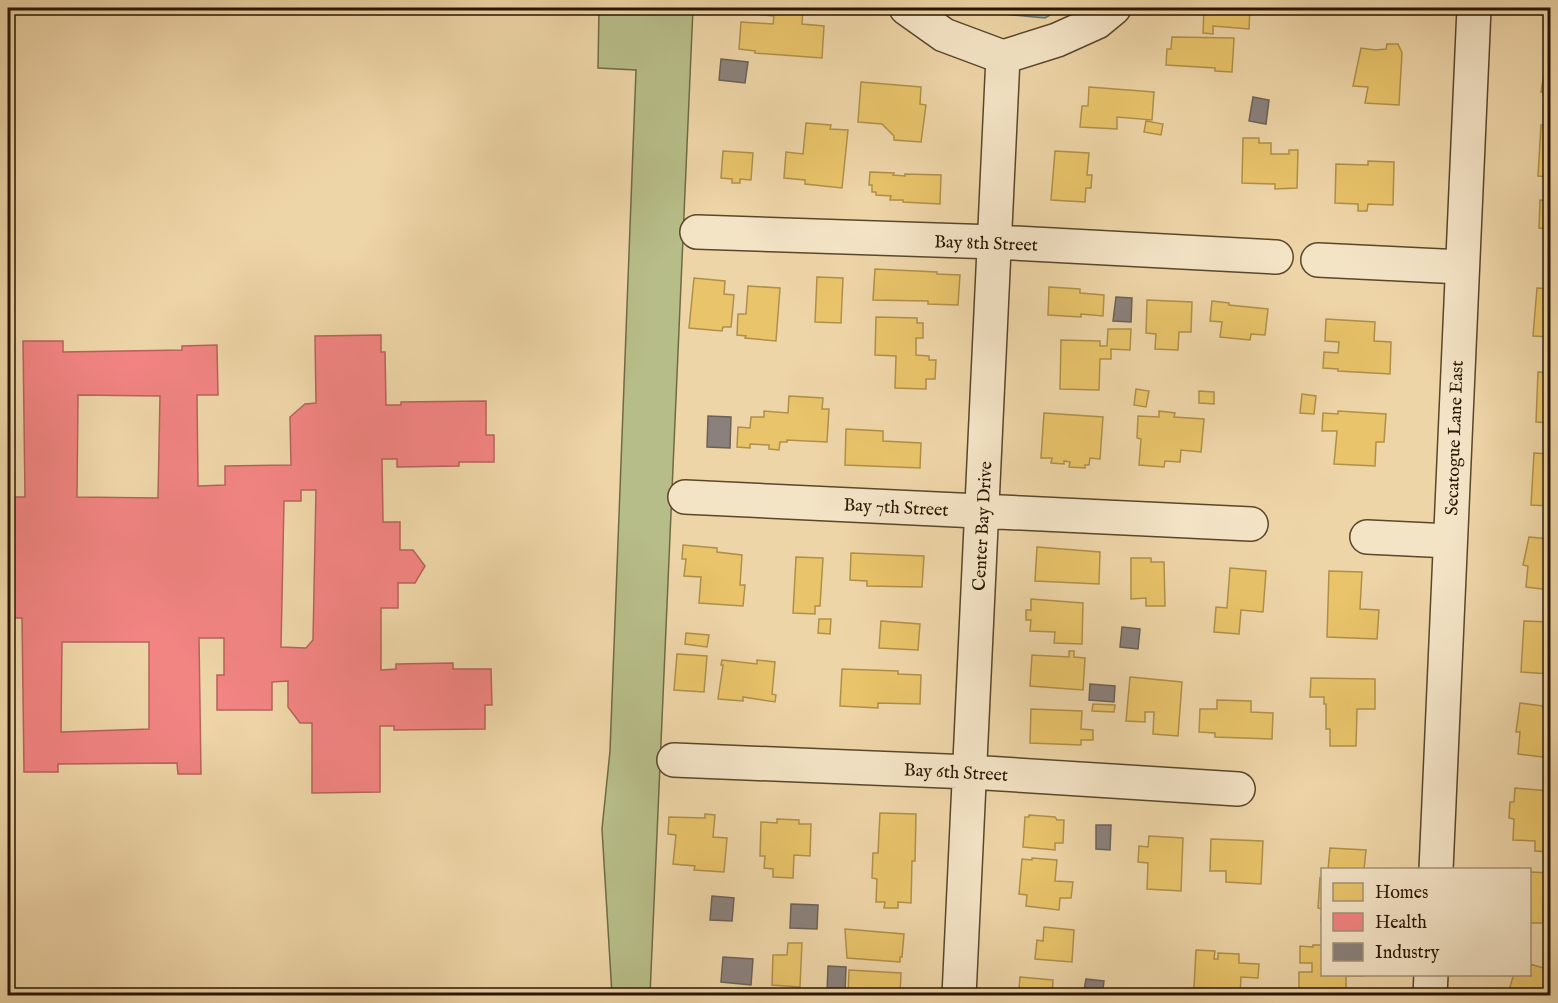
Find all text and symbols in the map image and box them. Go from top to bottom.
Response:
street label: Bay 8th Street [934,231,1038,258]
street label: Secatogue Lane East [1441,360,1470,516]
street label: Center Bay Drive [969,461,998,592]
street label: Bay 7th Street [843,494,949,523]
street label: Bay 6th Street [903,759,1009,788]
legend [1321,868,1531,976]
text: Homes [1375,882,1428,905]
text: Health [1375,912,1427,935]
text: Industry [1375,942,1439,965]

